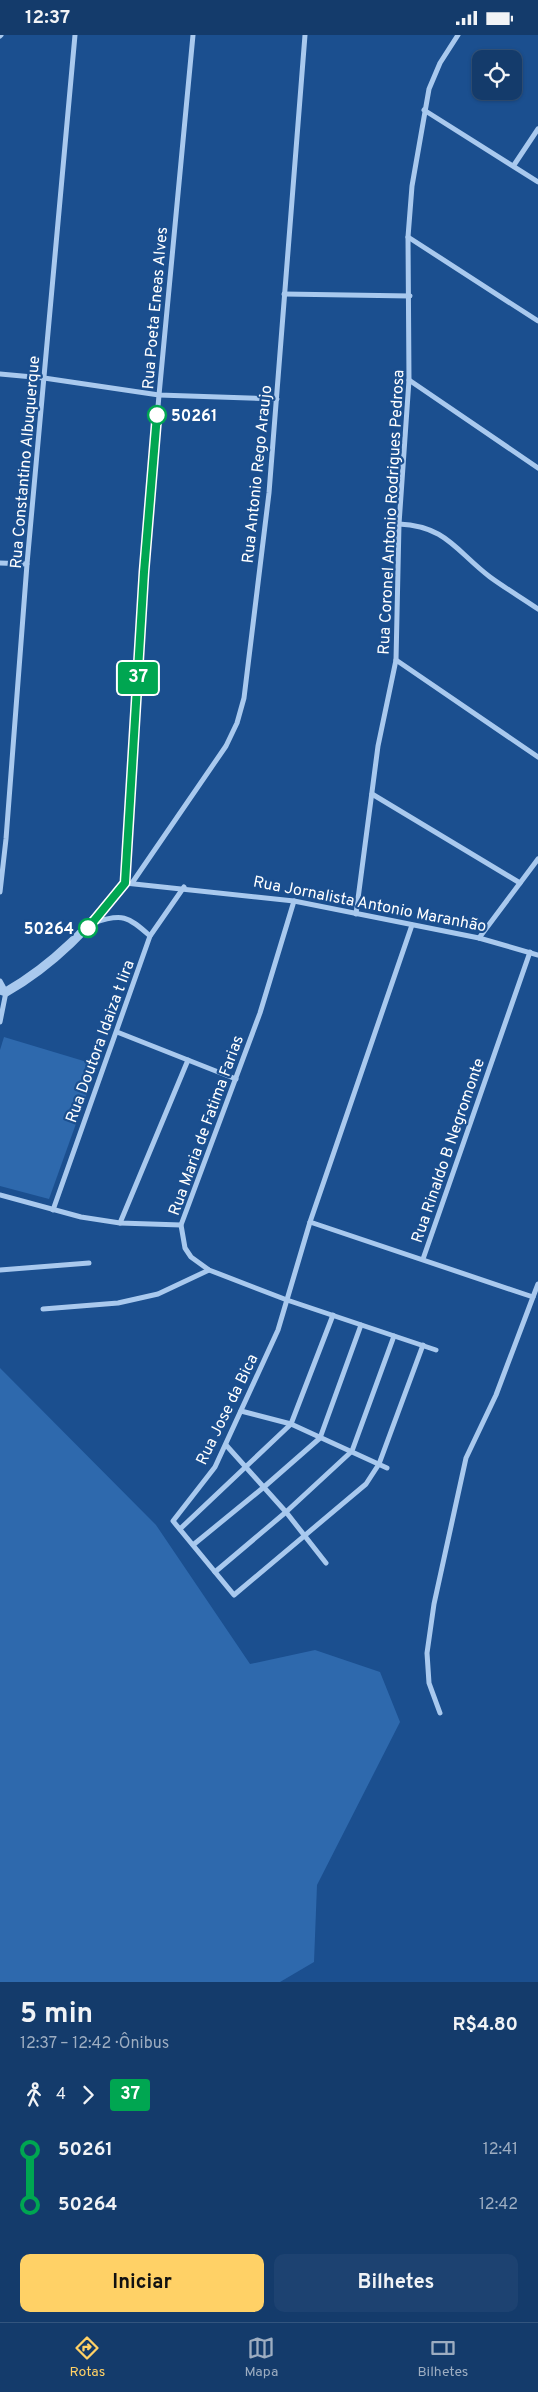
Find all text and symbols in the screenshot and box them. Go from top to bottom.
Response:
text: 12:37 [25,6,70,30]
map controls [472,50,522,100]
button: locate [472,50,522,100]
street label: Rua Poeta Eneas Alves [139,226,173,390]
street label: Rua Constantino Albuquerque [7,355,45,570]
street label: Rua Coronel Antonio Rodrigues Pedrosa [375,369,409,655]
street label: Rua Antonio Rego Araujo [239,384,277,564]
marker: 50261 [147,405,167,425]
place label: 50261 [171,407,217,427]
line badge: 37 [116,662,160,694]
text: 37 [128,666,148,689]
street label: Rua Jornalista Antonio Maranhão [251,873,488,937]
marker: 50264 [78,918,98,938]
place label: 50264 [24,920,74,940]
street label: Rua Doutora Idaiza t lira [62,958,140,1126]
street label: Rua Maria de Fatima Farias [165,1033,249,1219]
street label: Rua Rinaldo B Negromonte [408,1056,490,1246]
street label: Rua Jose da Bica [192,1351,263,1469]
text: 5 min [20,1997,93,2033]
text: R$4.80 [452,2013,518,2037]
text: 12:37 – 12:42 · Ônibus [20,2034,169,2054]
icon: walk [20,2081,48,2109]
icon: forward [74,2081,102,2109]
text: 37 [120,2083,140,2106]
text: 4 [56,2085,66,2105]
text: 50261 [58,2138,113,2162]
text: 12:41 [483,2140,518,2160]
text: 50264 [58,2193,118,2217]
text: 12:42 [479,2195,518,2215]
button: Iniciar [20,2254,264,2312]
button: Bilhetes [274,2254,518,2312]
tab: Rotas [70,2334,105,2381]
tab: Mapa [244,2334,278,2381]
tab: Bilhetes [417,2334,468,2381]

